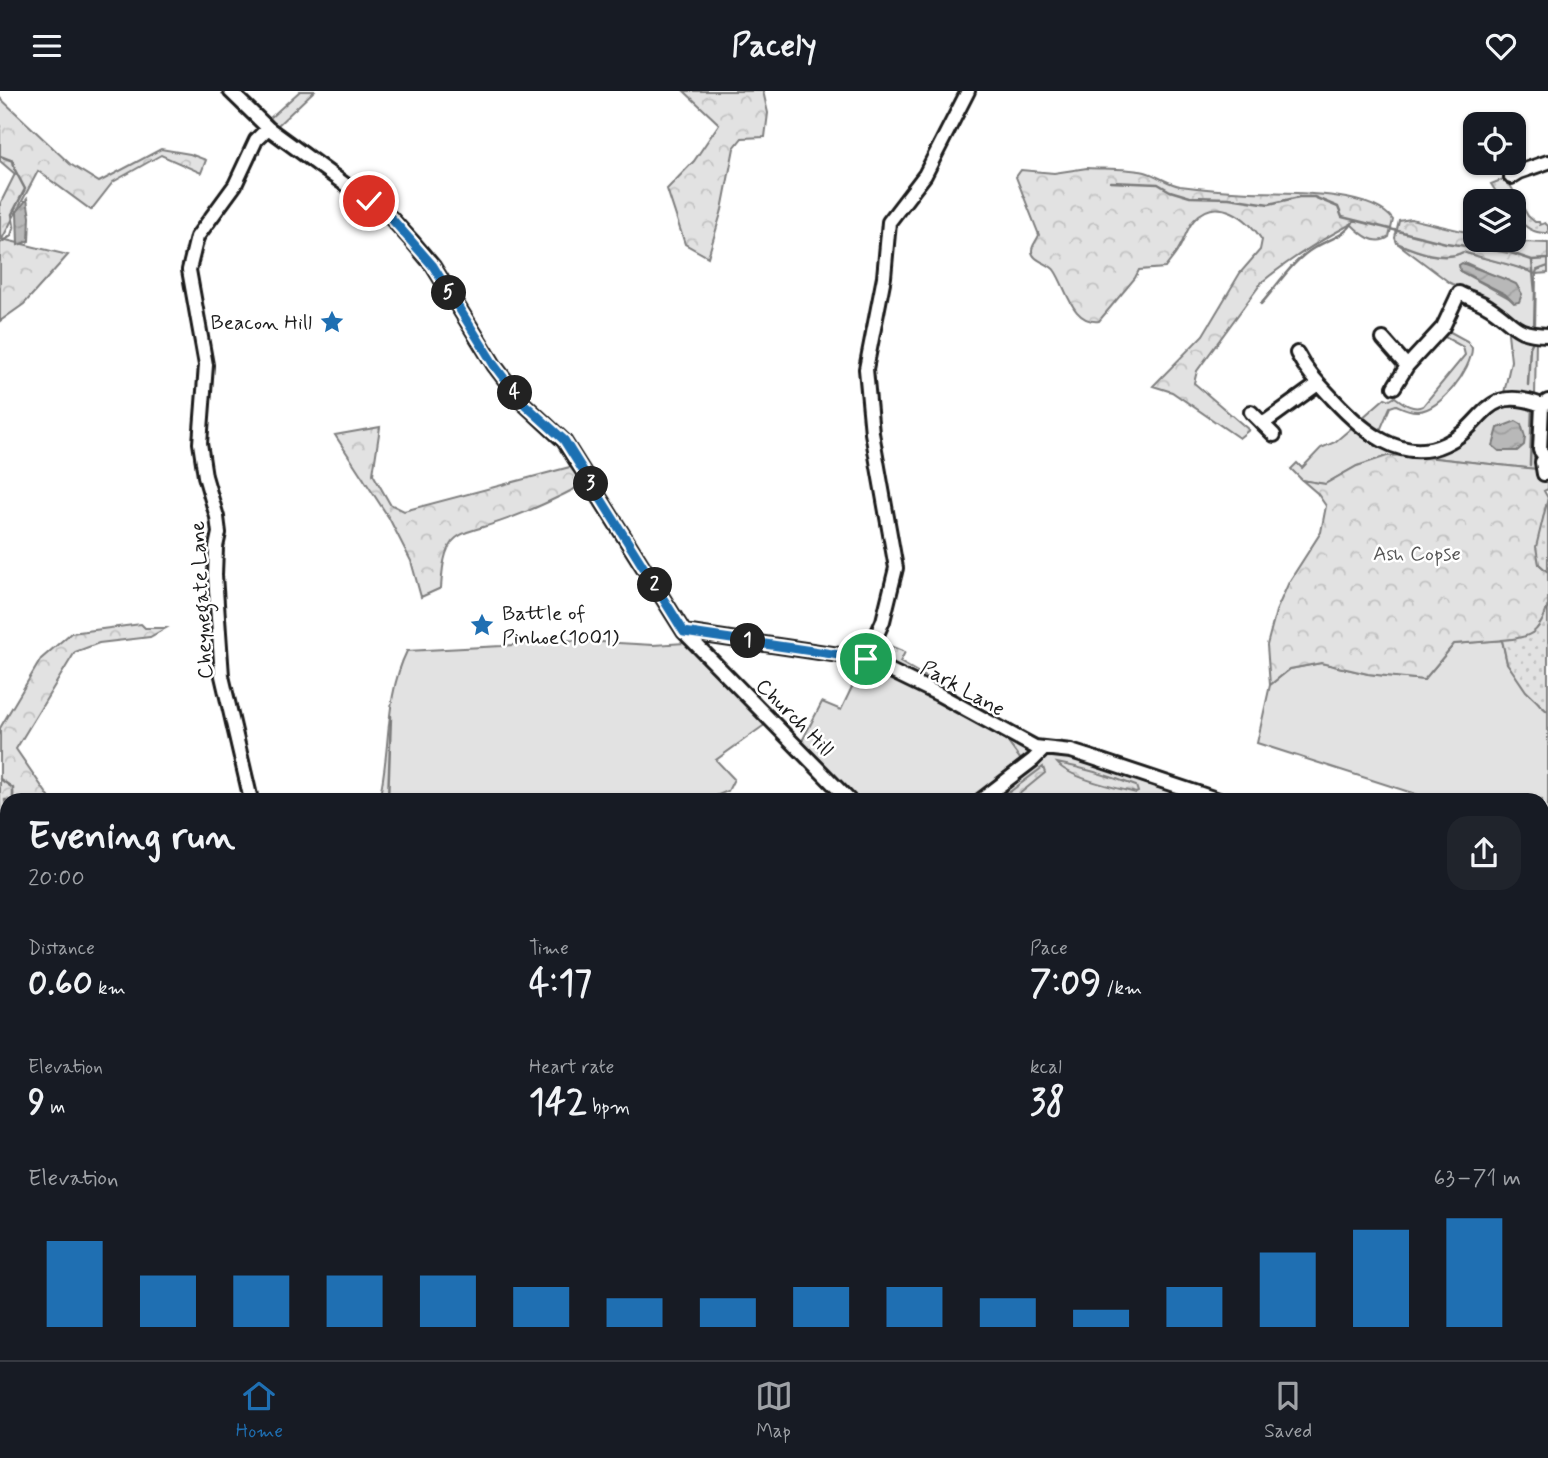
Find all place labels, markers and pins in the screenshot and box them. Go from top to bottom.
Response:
pin [339,171,399,231]
pin: 5 [432,275,466,311]
place icon: Beacon Hill [318,308,346,336]
place label: Beacon Hill [210,309,312,337]
pin: 4 [498,375,532,411]
pin: 3 [574,467,608,501]
pin: 2 [638,567,672,603]
place label: Battle of Pinhoe(1001) [502,600,620,652]
place icon: Battle of Pinhoe(1001) [468,611,496,639]
pin: 1 [730,623,766,659]
pin [836,629,896,689]

